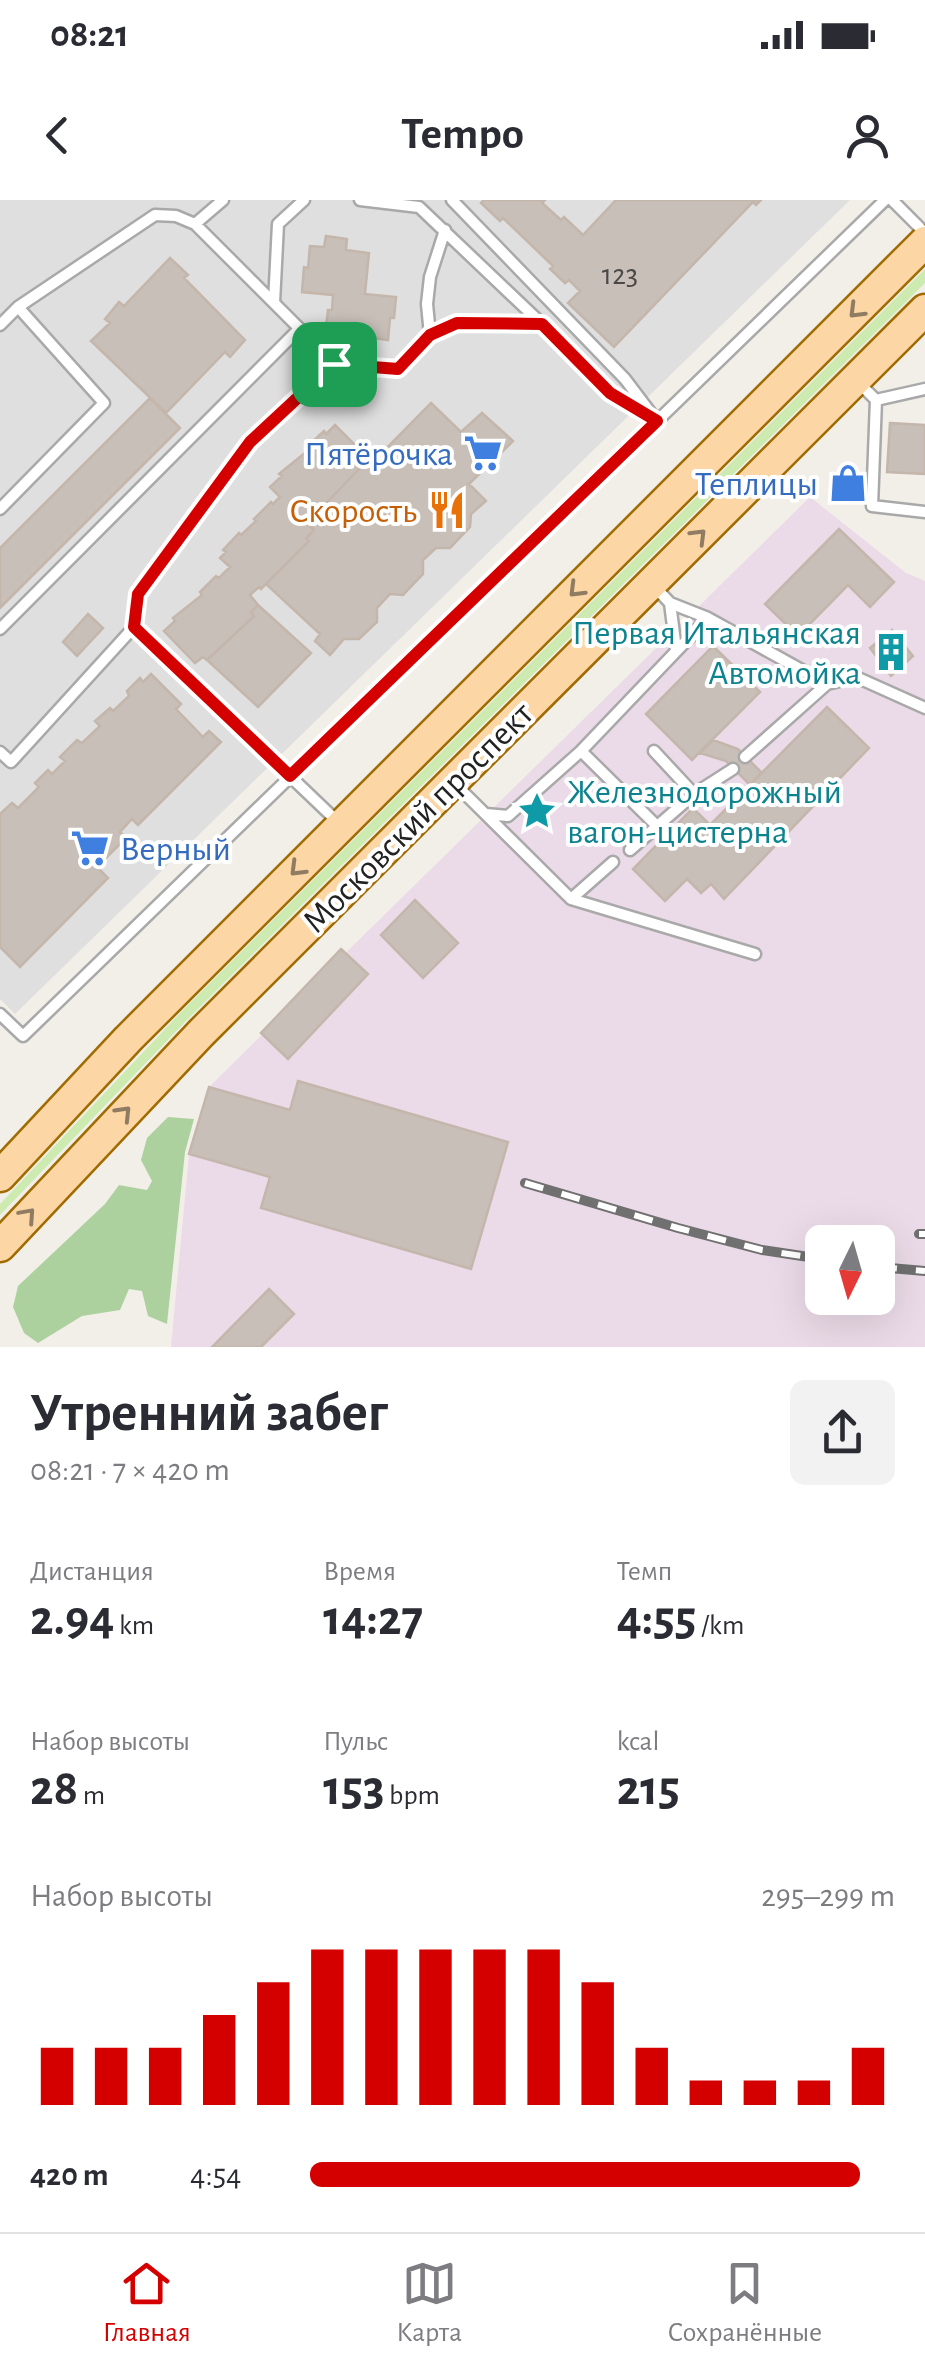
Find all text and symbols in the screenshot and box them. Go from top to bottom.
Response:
text: 08:21 [50,16,129,54]
icon: back [30,108,85,163]
icon: person [840,108,895,163]
text: Tempo [401,112,524,157]
house number: 123 [602,260,638,290]
one-way arrow [850,300,868,318]
pin [292,322,377,407]
icon: arrive [307,337,362,392]
supermarket icon: Пятёрочка [462,432,504,474]
place label: Пятёрочка [304,437,453,472]
shop icon: Теплицы [827,462,869,504]
place label: Теплицы [695,467,818,502]
restaurant icon: Скорость [426,489,468,531]
place label: Скорость [289,494,417,529]
one-way arrow [687,529,705,547]
one-way arrow [570,579,588,597]
place label: Первая Итальянская Автомойка [572,616,861,691]
building icon: Первая Итальянская Автомойка [870,631,912,673]
street label: Московский проспект [296,696,540,940]
place label: Железнодорожный вагон-цистерна [567,775,842,850]
place icon: Железнодорожный вагон-цистерна [516,790,558,832]
supermarket icon: Верный [69,827,111,869]
place label: Верный [120,832,231,867]
one-way arrow [291,858,309,876]
one-way arrow [112,1106,130,1125]
one-way arrow [17,1208,35,1227]
north arrow [805,1225,895,1315]
map controls [805,1225,895,1315]
button: share [790,1380,895,1485]
text: Утренний забег [30,1386,388,1441]
text: 08:21 · 7 × 420 m [30,1454,230,1486]
text: Дистанция [30,1558,154,1586]
text: Время [323,1558,396,1586]
text: Темп [617,1558,672,1586]
text: 2.94 [30,1594,114,1644]
text: 14:27 [323,1594,423,1644]
text: 4:55 [617,1594,696,1644]
text: km [114,1612,154,1640]
text: /km [696,1612,744,1640]
text: Набор высоты [30,1728,190,1756]
text: Пульс [323,1728,388,1756]
text: kcal [617,1728,659,1756]
text: 28 [30,1764,78,1814]
text: 153 [323,1764,384,1814]
text: 215 [617,1764,680,1814]
text: m [78,1782,105,1810]
text: bpm [384,1782,440,1810]
text: Набор высоты [30,1880,213,1912]
text: 295–299 m [761,1880,895,1912]
text: 420 m [30,2159,109,2191]
text: 4:54 [190,2159,242,2191]
tab: Главная [103,2256,191,2350]
tab: Карта [396,2256,462,2350]
tab: Сохранённые [667,2256,822,2350]

